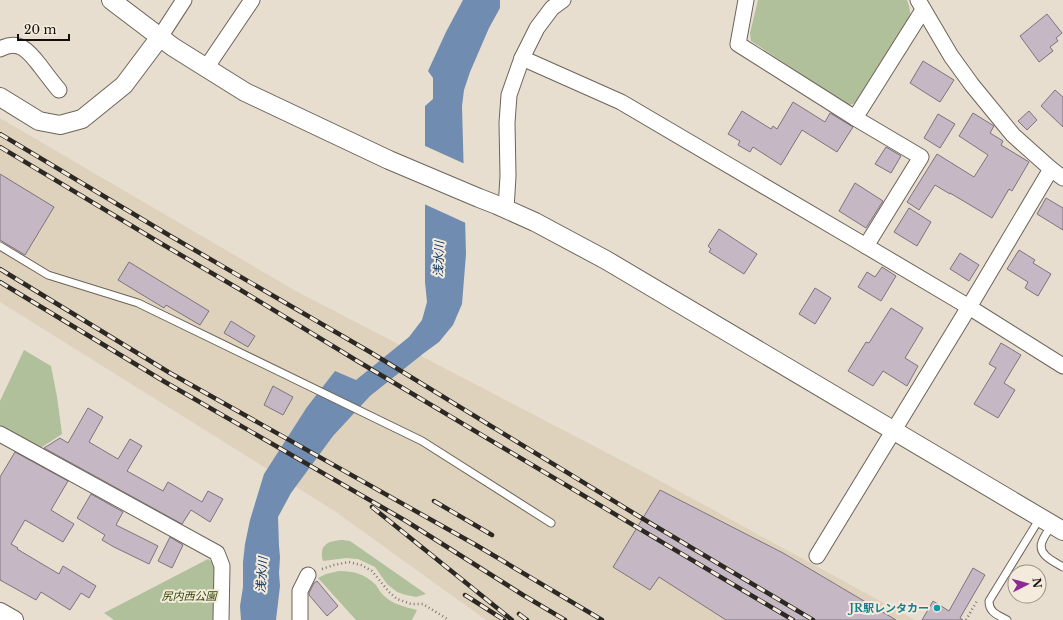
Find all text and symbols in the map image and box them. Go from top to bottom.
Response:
scale bar [18,16,69,42]
text: 20 m [24,22,56,37]
water label: 浅水川 [430,239,447,277]
water label: 浅水川 [253,554,270,593]
north arrow [1007,564,1047,604]
text: N [1029,577,1045,589]
park label: 尻内西公園 [162,589,218,603]
place label: JR駅レンタカー [848,601,929,615]
marker: JR駅レンタカー [932,603,942,613]

